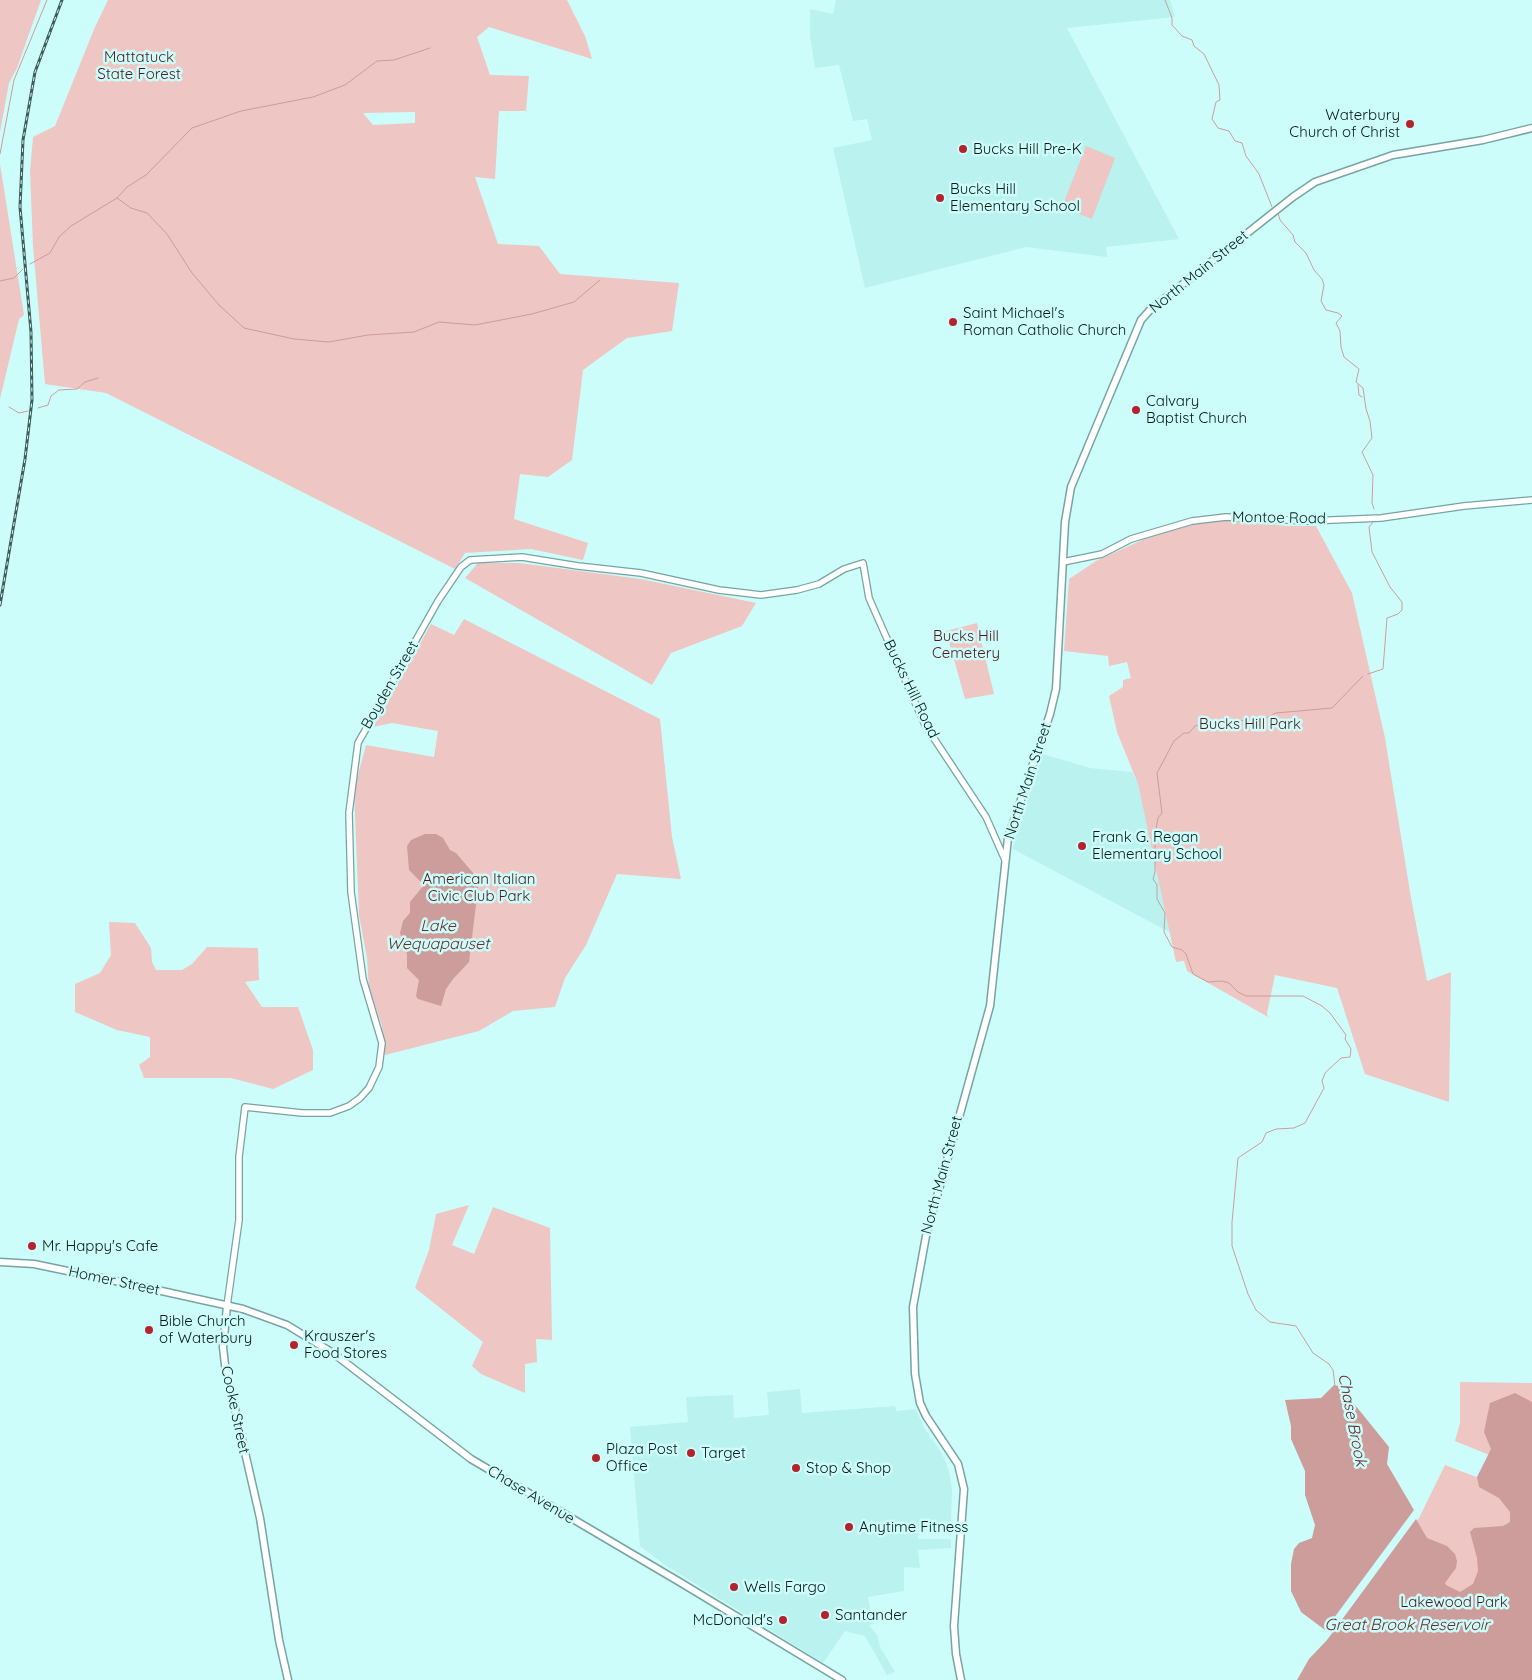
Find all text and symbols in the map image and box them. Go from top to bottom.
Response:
park label: Mattatuck State Forest [97,48,181,83]
place label: Waterbury Church of Christ [1289,106,1400,141]
marker: Waterbury Church of Christ [1404,118,1416,130]
place label: Bucks Hill Pre-K [973,140,1082,158]
marker: Bucks Hill Pre-K [957,143,969,155]
place label: Bucks Hill Elementary School [950,180,1080,215]
marker: Bucks Hill Elementary School [934,192,946,204]
street label: North Main Street [1146,227,1252,317]
place label: Saint Michael's Roman Catholic Church [963,304,1126,339]
marker: Saint Michael's Roman Catholic Church [947,316,959,328]
place label: Calvary Baptist Church [1146,392,1247,427]
marker: Calvary Baptist Church [1130,404,1142,416]
street label: Montoe Road [1232,508,1326,528]
park label: Bucks Hill Cemetery [932,627,1000,662]
street label: Bucks Hill Road [879,637,943,741]
street label: Boyden Street [358,638,422,732]
park label: Bucks Hill Park [1199,715,1301,733]
street label: North Main Street [1001,720,1055,842]
place label: Frank G. Regan Elementary School [1092,828,1222,863]
marker: Frank G. Regan Elementary School [1076,840,1088,852]
park label: American Italian Civic Club Park [423,870,535,905]
water label: Lake Wequapauset [386,916,490,954]
street label: North Main Street [918,1114,966,1236]
place label: Mr. Happy's Cafe [42,1237,158,1255]
marker: Mr. Happy's Cafe [26,1240,38,1252]
street label: Homer Street [67,1263,161,1299]
place label: Bible Church of Waterbury [159,1312,252,1347]
marker: Bible Church of Waterbury [143,1324,155,1336]
place label: Krauszer's Food Stores [304,1327,387,1362]
marker: Krauszer's Food Stores [288,1339,300,1351]
street label: Cooke Street [217,1365,253,1455]
water label: Chase Brook [1334,1372,1370,1468]
place label: Plaza Post Office [606,1440,678,1475]
place label: Target [701,1444,746,1462]
marker: Target [685,1447,697,1459]
marker: Plaza Post Office [590,1452,602,1464]
place label: Stop & Shop [806,1459,891,1477]
street label: Chase Avenue [484,1462,578,1528]
marker: Stop & Shop [790,1462,802,1474]
place label: Anytime Fitness [859,1518,968,1536]
marker: Anytime Fitness [843,1521,855,1533]
place label: Wells Fargo [744,1578,826,1596]
marker: Wells Fargo [728,1581,740,1593]
park label: Lakewood Park [1400,1593,1508,1611]
place label: Santander [835,1606,907,1624]
marker: Santander [819,1609,831,1621]
place label: McDonald's [693,1611,773,1629]
marker: McDonald's [777,1614,789,1626]
water label: Great Brook Reservoir [1325,1615,1489,1635]

